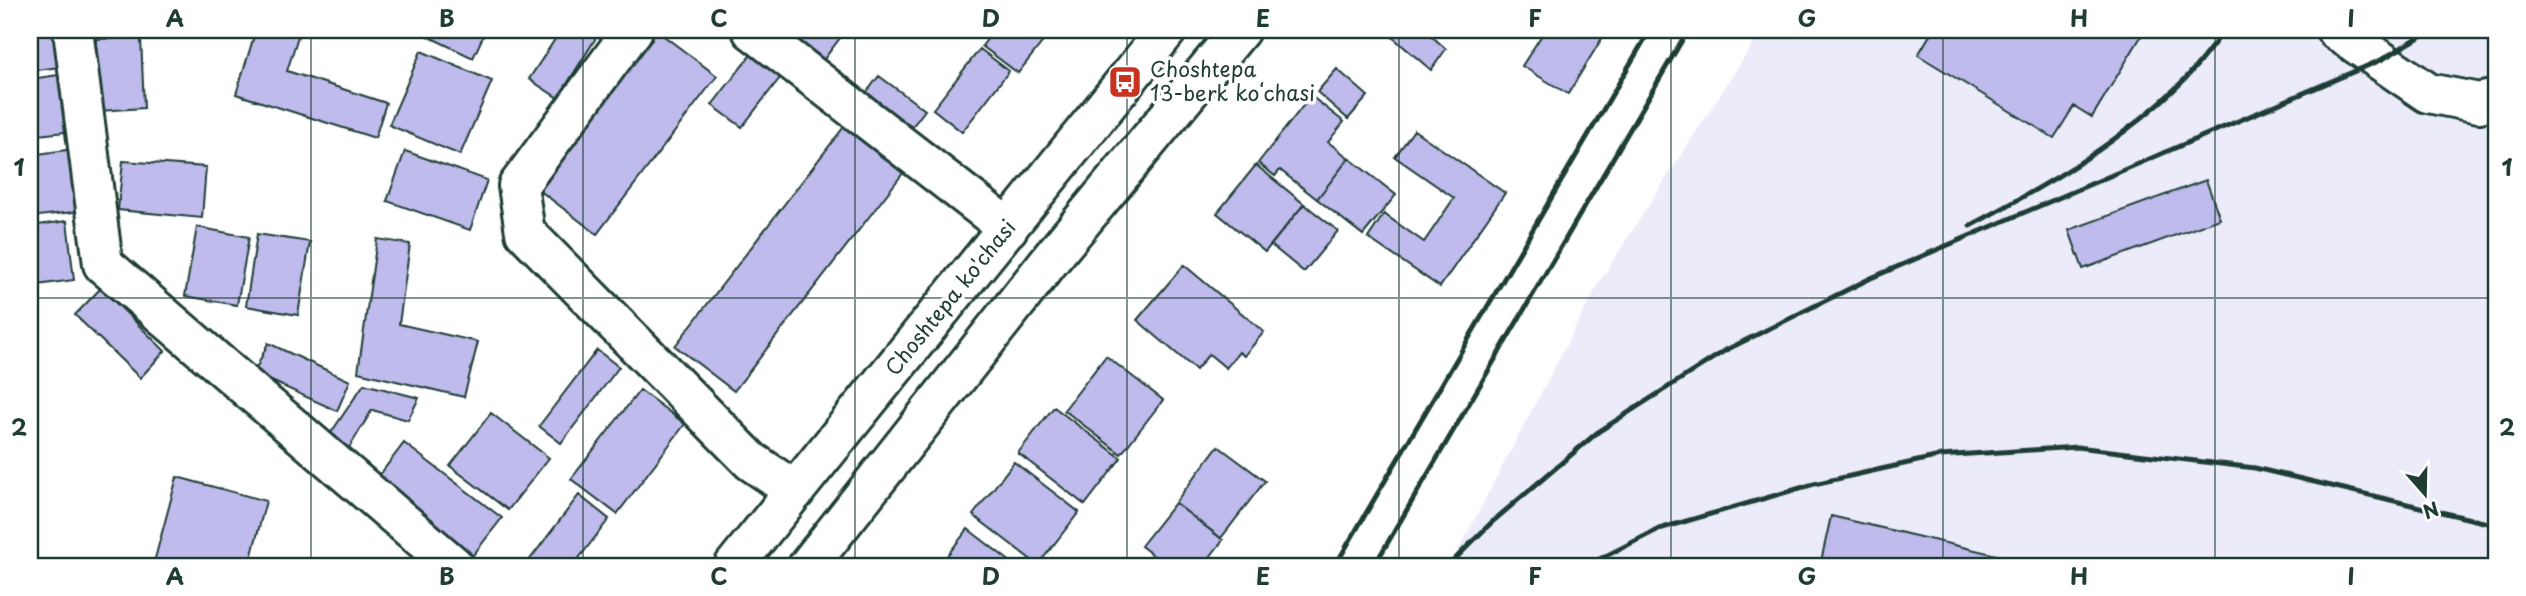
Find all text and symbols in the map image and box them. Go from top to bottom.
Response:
text: A [166,0,184,35]
text: B [439,0,455,35]
text: C [710,0,728,35]
text: D [982,0,1000,35]
text: E [1256,0,1270,35]
text: F [1528,0,1542,35]
text: G [1798,0,1816,35]
text: H [2070,0,2088,35]
text: I [2347,0,2355,35]
place label: Choshtepa 13-berk koʻchasi [1150,52,1315,108]
bus stop icon: Choshtepa 13-berk koʻchasi [1106,63,1144,101]
text: 1 [14,149,25,184]
text: 1 [2502,149,2513,184]
street label: Choshtepa ko'chasi [876,212,1023,382]
text: 2 [11,409,27,444]
text: 2 [2499,409,2515,444]
north arrow [2390,460,2460,530]
text: N [2419,495,2443,527]
text: A [166,558,184,593]
text: B [439,558,455,593]
text: C [710,558,728,593]
text: D [982,558,1000,593]
text: E [1256,558,1270,593]
text: F [1528,558,1542,593]
text: G [1798,558,1816,593]
text: H [2070,558,2088,593]
text: I [2347,558,2355,593]

